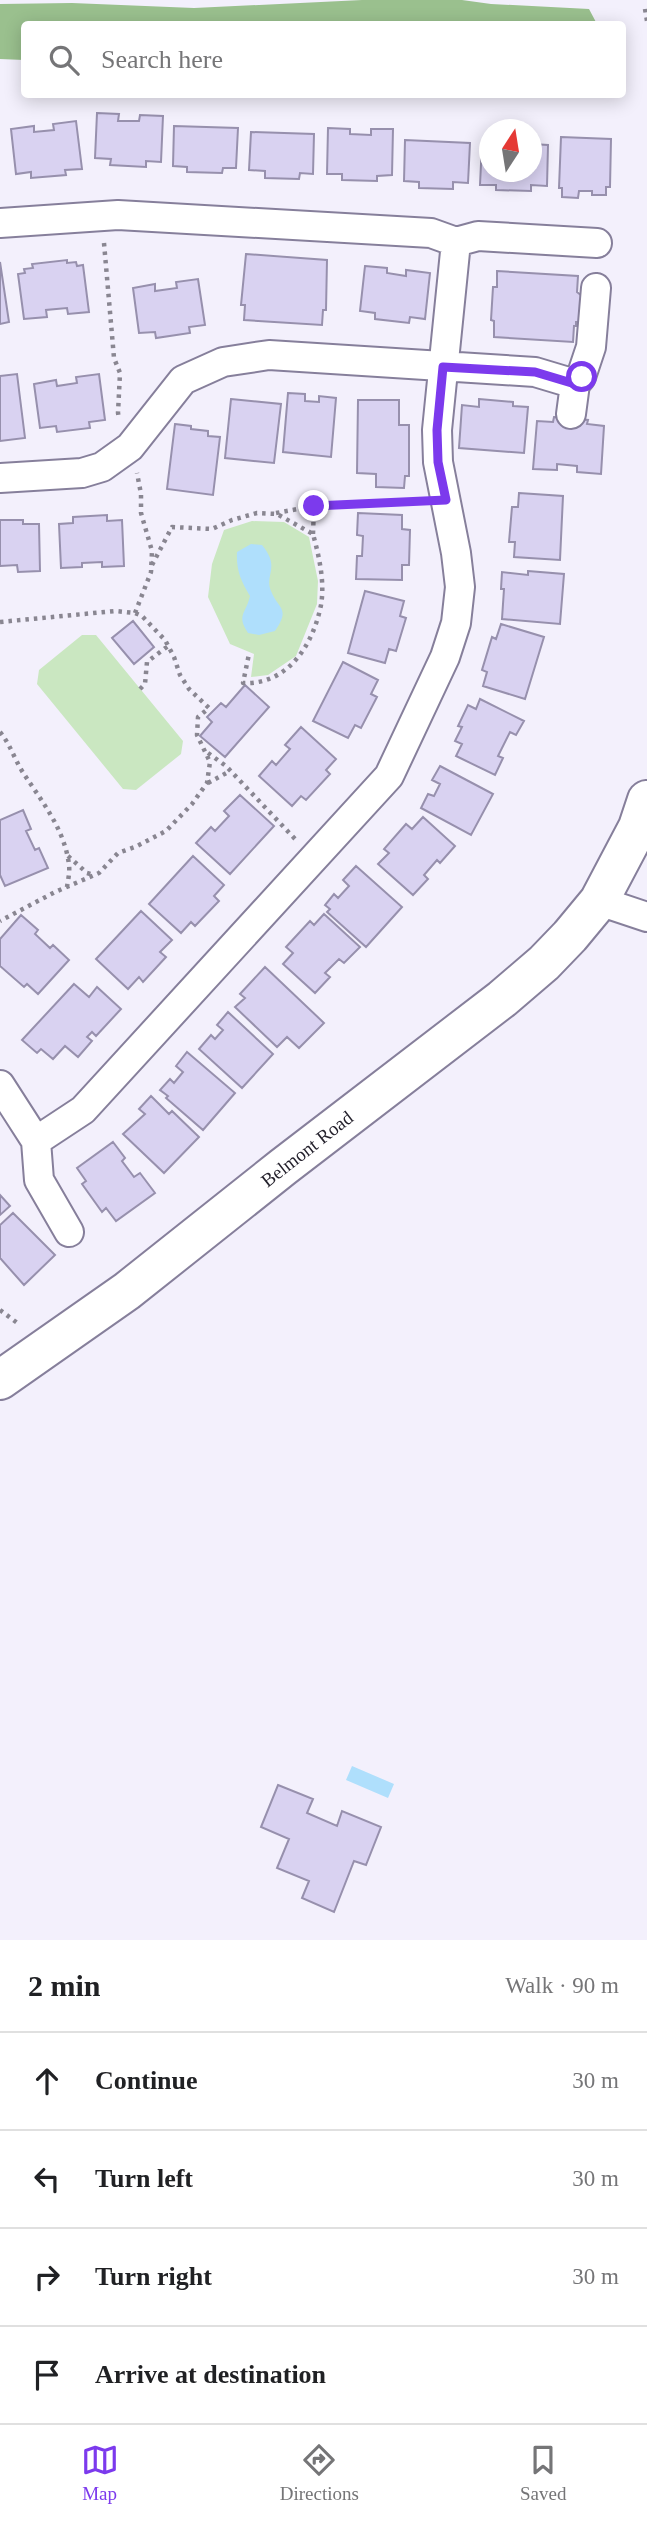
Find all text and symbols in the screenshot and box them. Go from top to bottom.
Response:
search box [21,21,626,98]
icon: search [45,41,83,79]
text: Search here [101,45,223,74]
north arrow [479,119,542,182]
route start [566,361,597,392]
route end [298,490,329,521]
street label: Belmont Road [257,1106,357,1191]
text: 2 min [28,1969,101,2002]
text: Walk · 90 m [505,1973,619,1998]
icon: ahead [28,2062,66,2100]
text: Continue [95,2066,198,2095]
text: 30 m [572,2068,619,2093]
icon: left [28,2160,66,2198]
text: Turn left [95,2164,193,2193]
text: 30 m [572,2166,619,2191]
icon: right [28,2258,66,2296]
text: Turn right [95,2262,212,2291]
text: 30 m [572,2264,619,2289]
icon: arrive [28,2356,66,2394]
text: Arrive at destination [95,2360,326,2389]
tab: Map [81,2441,119,2505]
tab: Directions [280,2441,359,2505]
tab: Saved [520,2441,566,2505]

